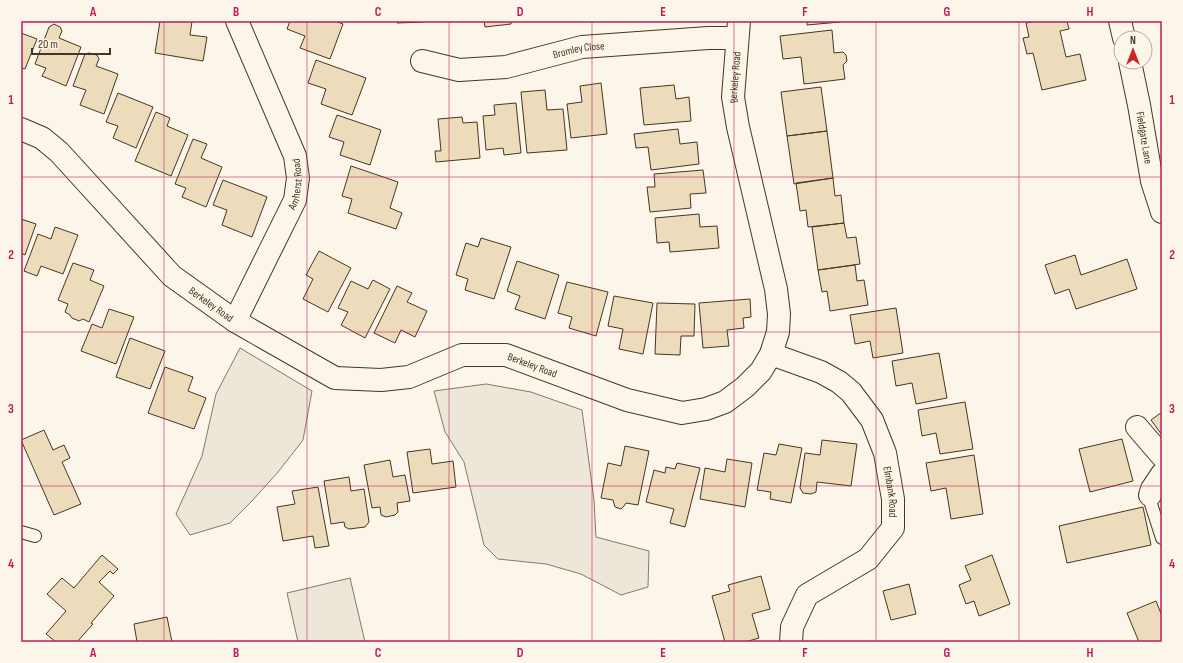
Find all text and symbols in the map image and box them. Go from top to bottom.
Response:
text: A [89,4,97,20]
text: B [233,4,239,20]
text: C [375,4,382,20]
text: D [517,4,524,20]
text: E [660,4,666,20]
text: F [802,4,808,20]
text: G [944,4,951,20]
text: H [1087,4,1094,20]
scale bar [32,30,110,56]
north arrow [1113,30,1153,70]
text: N [1130,34,1136,47]
text: 20 m [38,37,58,52]
street label: Bromley Close [551,39,605,61]
street label: Berkeley Road [726,51,743,104]
text: 1 [8,92,14,108]
text: 1 [1169,92,1175,108]
street label: Fieldgate Lane [1134,110,1155,165]
street label: Amherst Road [284,157,305,213]
text: 2 [8,247,14,263]
text: 2 [1169,247,1175,263]
street label: Berkeley Road [187,284,237,325]
street label: Berkeley Road [506,350,559,380]
text: 3 [8,401,14,417]
text: 3 [1169,401,1175,417]
street label: Elmbank Road [881,465,900,518]
text: 4 [8,556,14,572]
text: 4 [1169,556,1175,572]
text: A [89,645,97,661]
text: B [233,645,239,661]
text: C [375,645,382,661]
text: D [517,645,524,661]
text: E [660,645,666,661]
text: F [802,645,808,661]
text: G [944,645,951,661]
text: H [1087,645,1094,661]

